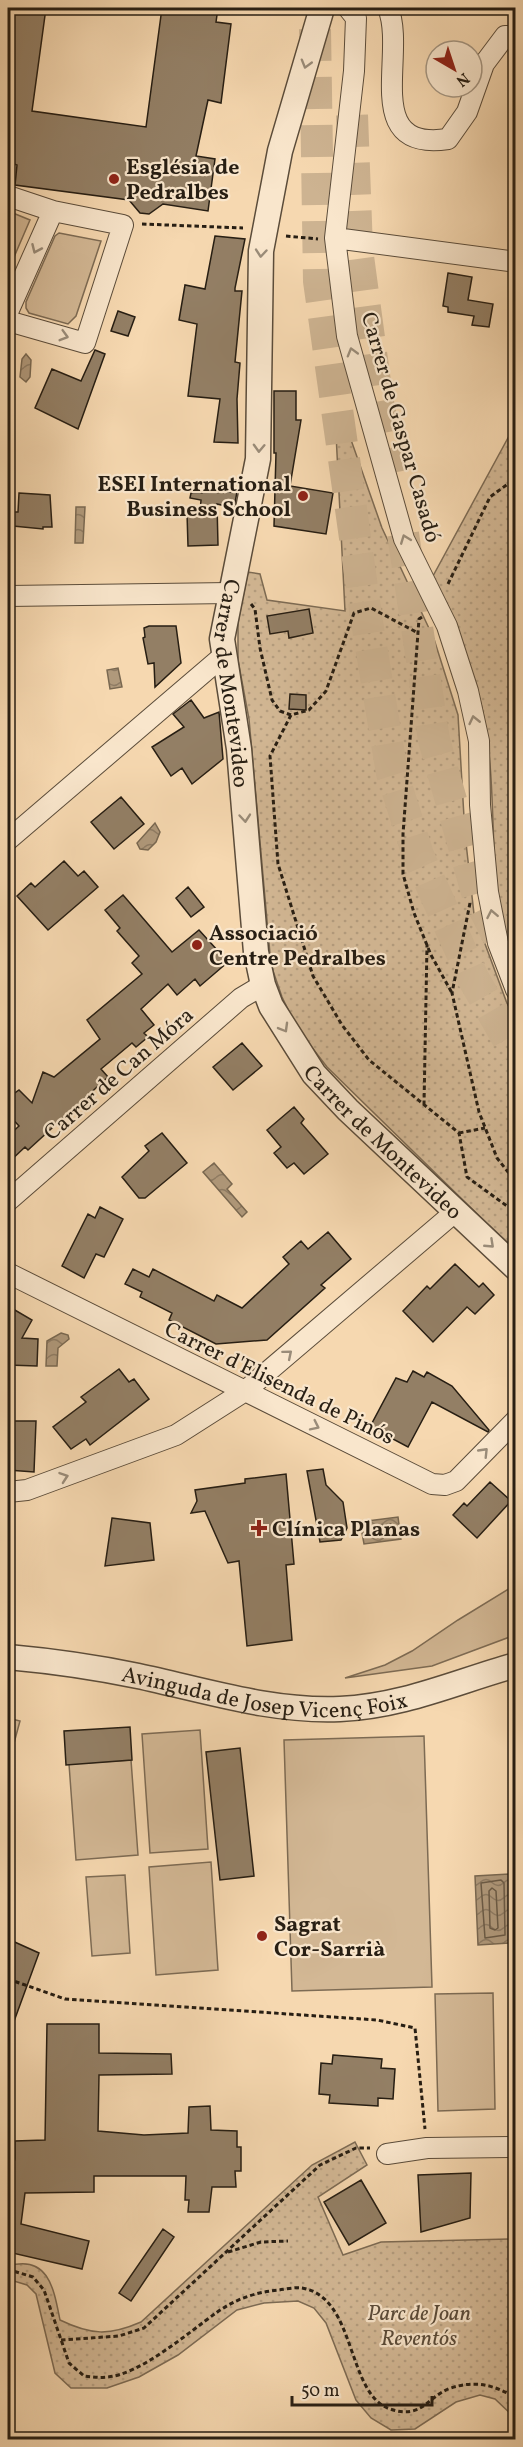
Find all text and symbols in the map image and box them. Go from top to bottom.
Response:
north arrow [424,39,484,99]
one-way arrow [301,58,313,69]
text: N [450,67,474,92]
place label: Església de Pedralbes [126,153,239,209]
marker: Església de Pedralbes [107,172,121,186]
one-way arrow [31,242,43,253]
one-way arrow [255,249,268,258]
street label: Carrer de Gaspar Casadó [352,309,447,547]
one-way arrow [59,329,69,342]
one-way arrow [347,347,359,357]
one-way arrow [252,444,265,453]
place label: ESEI International Business School [97,470,291,526]
marker: ESEI International Business School [296,489,310,503]
one-way arrow [400,534,412,545]
street label: Carrer de Montevideo [204,576,255,789]
one-way arrow [469,716,482,726]
one-way arrow [238,813,251,822]
one-way arrow [486,909,499,919]
place label: Associació Centre Pedralbes [209,919,386,975]
marker: Associació Centre Pedralbes [190,938,204,952]
street label: Carrer de Can Móra [38,1001,201,1149]
one-way arrow [277,1022,288,1032]
street label: Carrer de Montevideo [294,1060,468,1228]
one-way arrow [483,1237,494,1248]
street label: Carrer d'Elisenda de Pinós [159,1315,399,1454]
one-way arrow [281,1350,292,1361]
one-way arrow [309,1419,320,1431]
one-way arrow [477,1449,488,1460]
one-way arrow [58,1472,69,1484]
place label: Clínica Planas [272,1515,420,1546]
marker: Clínica Planas [250,1519,268,1537]
street label: Avinguda de Josep Vicenç Foix [119,1660,411,1727]
place label: Sagrat Cor-Sarrià [274,1910,385,1966]
marker: Sagrat Cor-Sarrià [255,1929,269,1943]
park label: Parc de Joan Reventós [367,2299,471,2355]
scale bar [292,2369,432,2407]
text: 50 m [301,2379,340,2404]

